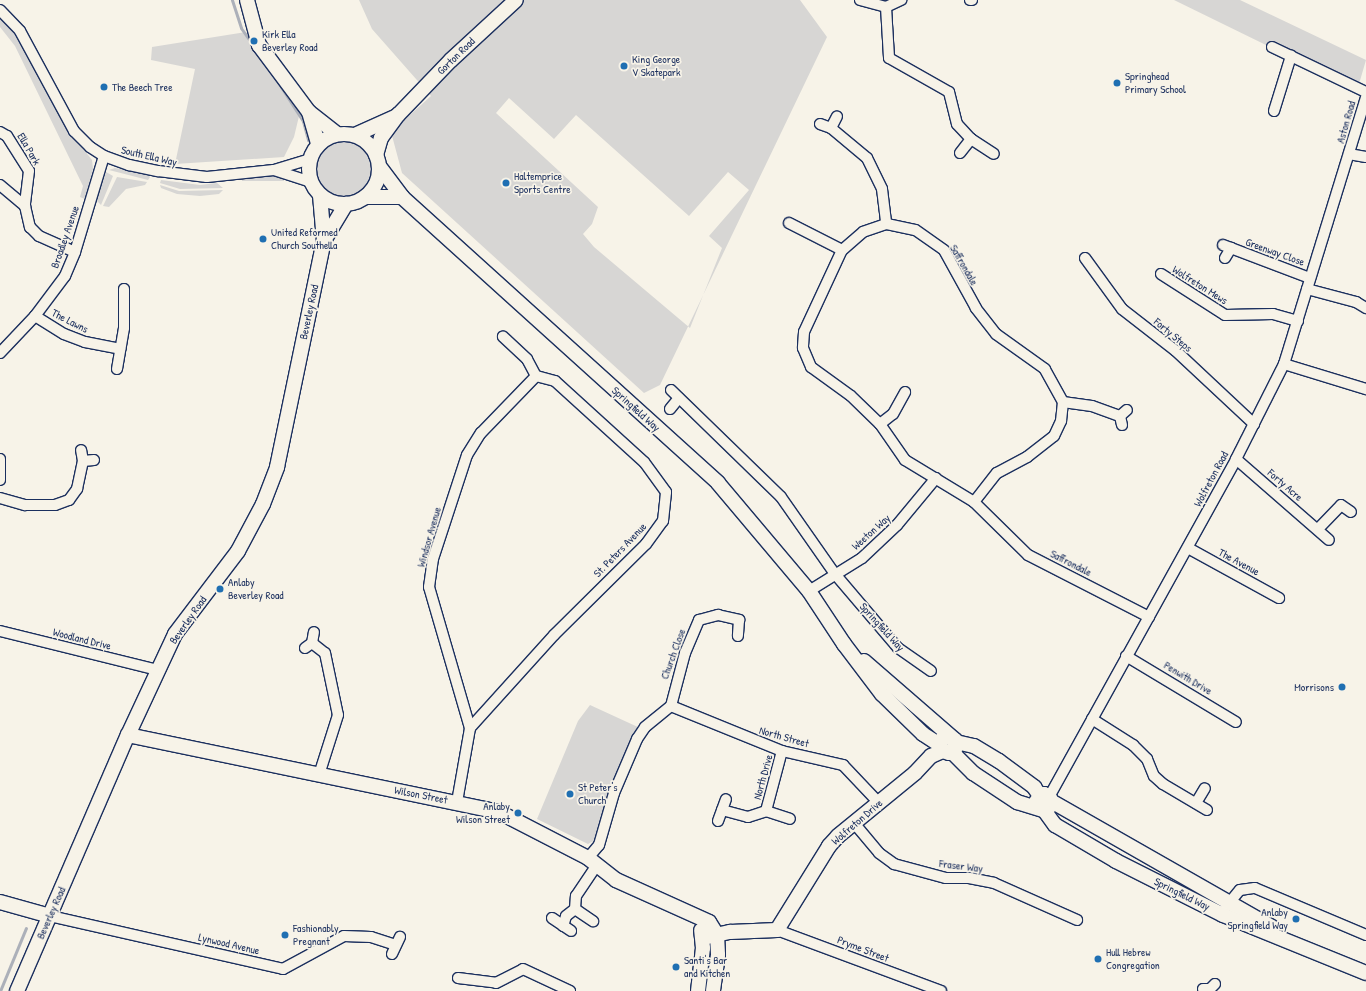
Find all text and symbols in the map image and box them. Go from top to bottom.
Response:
place label: Kirk Ella Beverley Road [262,28,317,54]
street label: Gorton Road [434,35,478,77]
marker: Kirk Ella Beverley Road [249,36,259,46]
place label: King George V Skatepark [632,53,681,79]
marker: King George V Skatepark [619,61,629,71]
place label: Springhead Primary School [1125,70,1186,96]
marker: Springhead Primary School [1112,78,1122,88]
place label: The Beech Tree [112,80,173,94]
marker: The Beech Tree [99,82,109,92]
street label: Aston Road [1334,99,1358,145]
street label: Ella Park [15,131,43,167]
street label: South Ella Way [120,143,178,169]
place label: Haltemprice Sports Centre [514,170,571,196]
marker: Haltemprice Sports Centre [501,178,511,188]
street label: Broadley Avenue [48,204,82,270]
place label: United Reformed Church Southella [271,226,338,252]
marker: United Reformed Church Southella [258,234,268,244]
street label: Greenway Close [1244,235,1306,269]
street label: Saffrondale [947,242,981,288]
street label: Wolfreton Mews [1170,263,1230,307]
street label: Beverley Road [297,283,321,341]
street label: The Lawns [49,306,91,336]
street label: Forty Steps [1151,315,1195,355]
street label: Springfield Way [609,384,663,434]
street label: Wolfreton Road [1191,449,1231,509]
street label: Forty Acre [1265,466,1305,504]
street label: Windsor Avenue [414,505,444,569]
street label: Weeton Way [849,511,893,553]
street label: St. Peters Avenue [591,520,649,580]
street label: The Avenue [1216,546,1262,578]
street label: Saffrondale [1048,547,1094,579]
place label: Anlaby Beverley Road [228,576,283,602]
marker: Anlaby Beverley Road [215,584,225,594]
street label: Beverley Road [167,593,209,647]
street label: Springfield Way [857,600,907,654]
street label: Woodland Drive [51,625,113,653]
street label: Church Close [658,627,688,681]
street label: Penwith Drive [1162,658,1214,698]
place label: Morrisons [1294,680,1334,694]
marker: Morrisons [1337,682,1347,692]
street label: North Street [758,724,810,750]
street label: North Drive [751,753,775,801]
place label: St Peter's Church [578,781,617,807]
street label: Wilson Street [393,783,449,807]
marker: St Peter's Church [565,789,575,799]
street label: Wolfreton Drive [829,796,885,848]
place label: Anlaby Wilson Street [456,800,510,826]
marker: Anlaby Wilson Street [513,808,523,818]
street label: Fraser Way [938,857,984,875]
street label: Springfield Way [1152,875,1212,913]
street label: Beverley Road [34,885,68,941]
place label: Anlaby Springfield Way [1227,906,1288,932]
marker: Anlaby Springfield Way [1291,914,1301,924]
place label: Fashionably Pregnant [293,922,339,948]
marker: Fashionably Pregnant [280,930,290,940]
street label: Lynwood Avenue [197,931,261,957]
street label: Pryme Street [835,933,891,965]
place label: Hull Hebrew Congregation [1106,946,1160,972]
place label: Santi's Bar and Kitchen [684,954,730,980]
marker: Hull Hebrew Congregation [1093,954,1103,964]
marker: Santi's Bar and Kitchen [671,962,681,972]

